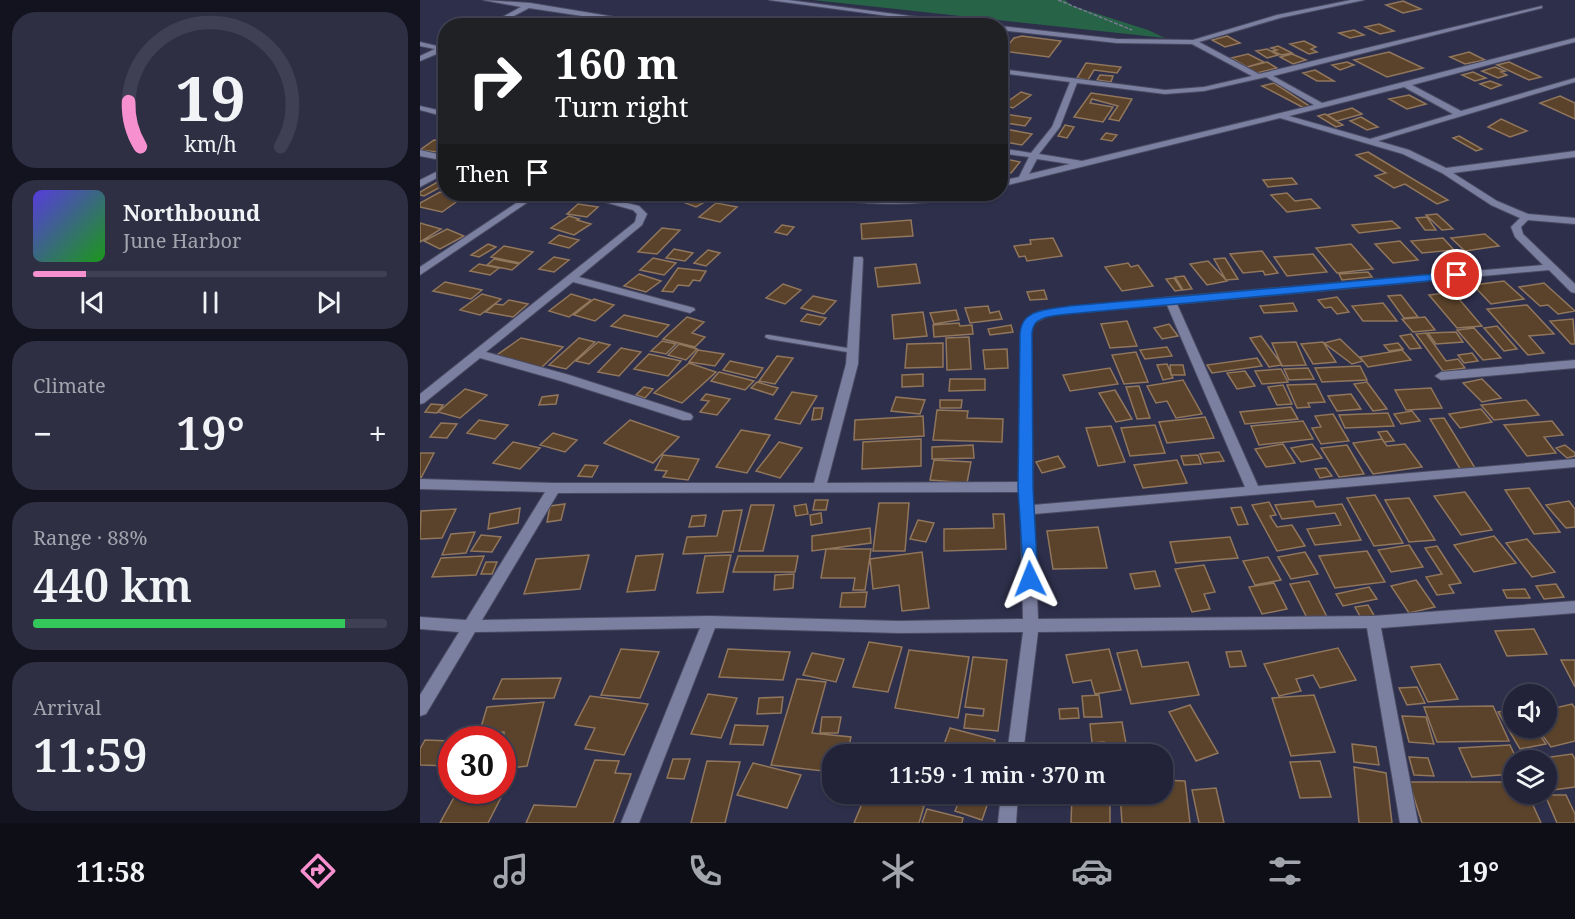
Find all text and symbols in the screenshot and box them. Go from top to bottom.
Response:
text: 160 m [555,34,679,91]
icon: right [456,42,534,120]
text: 19 [175,54,245,139]
text: Turn right [555,88,688,125]
text: km/h [184,129,237,158]
icon: arrive [521,156,554,189]
text: Then [456,158,509,188]
text: Northbound [123,197,260,227]
text: June Harbor [123,227,241,254]
pin [1431,249,1482,300]
icon: arrive [1440,258,1473,291]
icon: previous [76,286,109,319]
icon: pause [194,286,227,319]
icon: next [312,286,345,319]
text: Climate [33,372,106,399]
text: 19° [176,402,245,463]
text: − [33,411,52,456]
text: + [369,411,387,456]
text: Range · 88% [33,524,147,551]
position arrow [998,547,1062,611]
text: 440 km [33,554,192,615]
map controls [1503,684,1557,804]
button: sound [1503,684,1557,738]
text: Arrival [33,694,101,721]
text: 11:59 [33,724,148,785]
speed limit sign: 30 [438,726,516,804]
button: layers [1503,750,1557,804]
text: 11:59 · 1 min · 370 m [889,759,1106,789]
icon: directions [297,850,339,892]
icon: music [490,850,532,892]
icon: phone [684,850,726,892]
icon: climate [877,850,919,892]
icon: car [1071,850,1113,892]
icon: filters [1264,850,1306,892]
text: 11:58 [76,853,145,890]
text: 19° [1458,853,1499,890]

